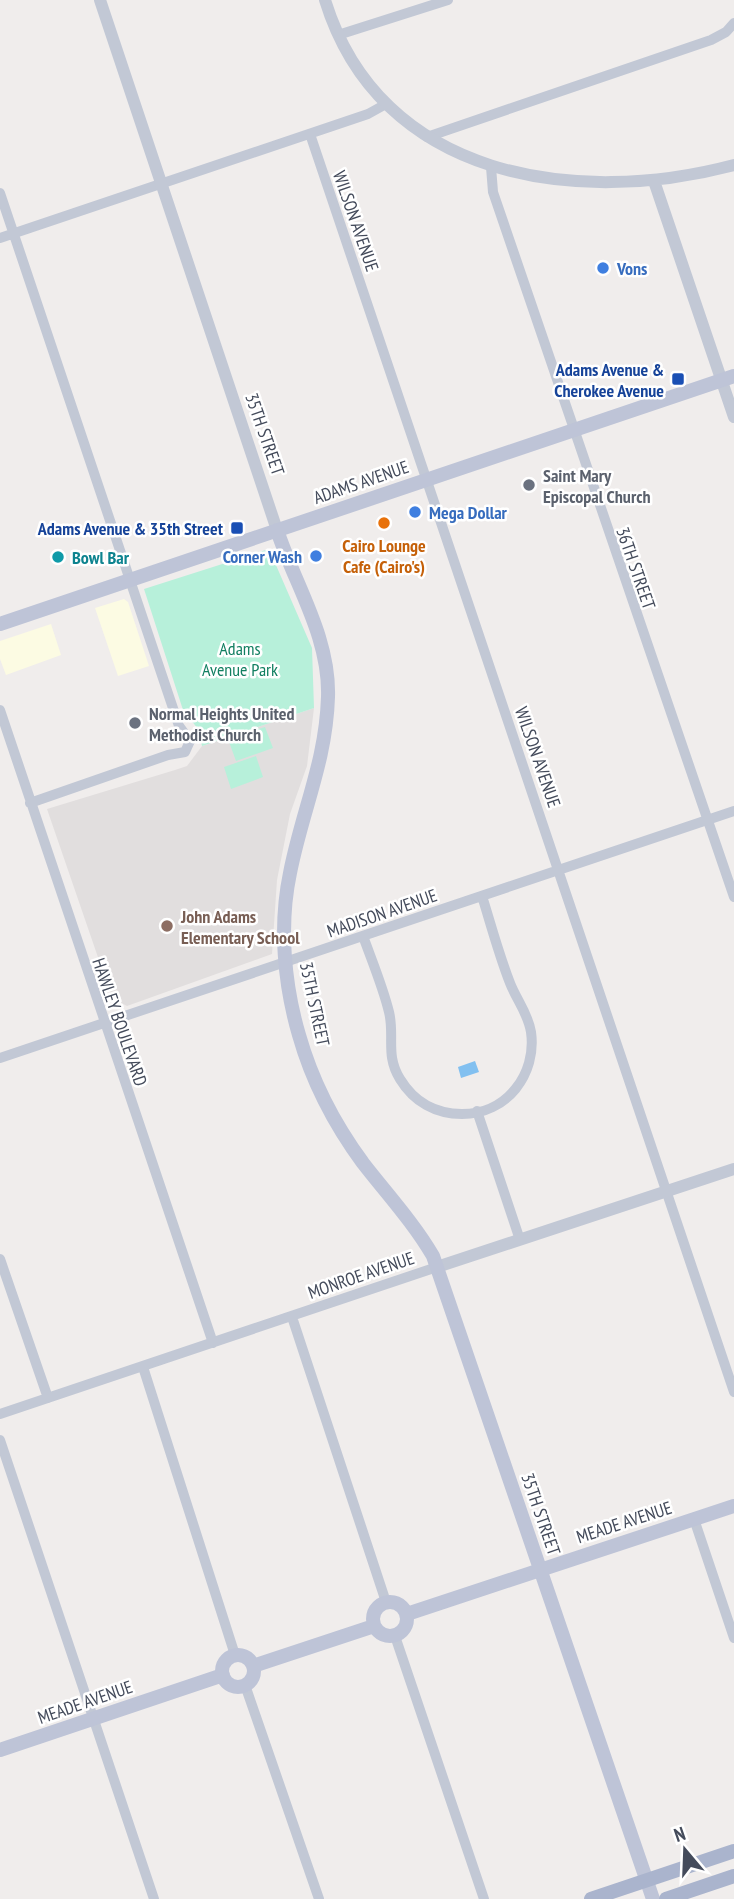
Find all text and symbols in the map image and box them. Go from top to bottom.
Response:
street label: WILSON AVENUE [328,168,384,274]
place label: Vons [616,257,647,280]
marker: Vons [595,260,611,276]
place label: Adams Avenue & Cherokee Avenue [554,358,664,402]
marker: Adams Avenue & Cherokee Avenue [670,371,686,387]
street label: 35TH STREET [240,390,290,478]
street label: ADAMS AVENUE [310,455,412,509]
place label: Saint Mary Episcopal Church [543,464,651,508]
marker: Saint Mary Episcopal Church [521,477,537,493]
place label: Mega Dollar [429,501,508,524]
marker: Mega Dollar [407,504,423,520]
marker: Cairo Lounge Cafe (Cairo's) [376,515,392,531]
place label: Adams Avenue & 35th Street [37,517,224,540]
marker: Adams Avenue & 35th Street [229,520,245,536]
street label: 36TH STREET [611,524,661,612]
place label: Cairo Lounge Cafe (Cairo's) [342,534,426,578]
place label: Corner Wash [223,545,302,568]
place label: Bowl Bar [72,546,130,569]
marker: Corner Wash [308,548,324,564]
marker: Bowl Bar [50,549,66,565]
park label: Adams Avenue Park [202,637,278,681]
place label: Normal Heights United Methodist Church [149,702,294,746]
street label: WILSON AVENUE [510,704,566,810]
marker: Normal Heights United Methodist Church [127,715,143,731]
street label: MADISON AVENUE [324,883,440,943]
place label: John Adams Elementary School [180,905,300,949]
marker: John Adams Elementary School [159,918,175,934]
street label: HAWLEY BOULEVARD [87,955,153,1089]
street label: 35TH STREET [295,960,335,1048]
street label: MONROE AVENUE [305,1246,417,1304]
street label: 35TH STREET [516,1470,566,1558]
street label: MEADE AVENUE [573,1496,675,1548]
street label: MEADE AVENUE [35,1675,135,1729]
north arrow [650,1815,720,1885]
text: N [671,1821,688,1847]

